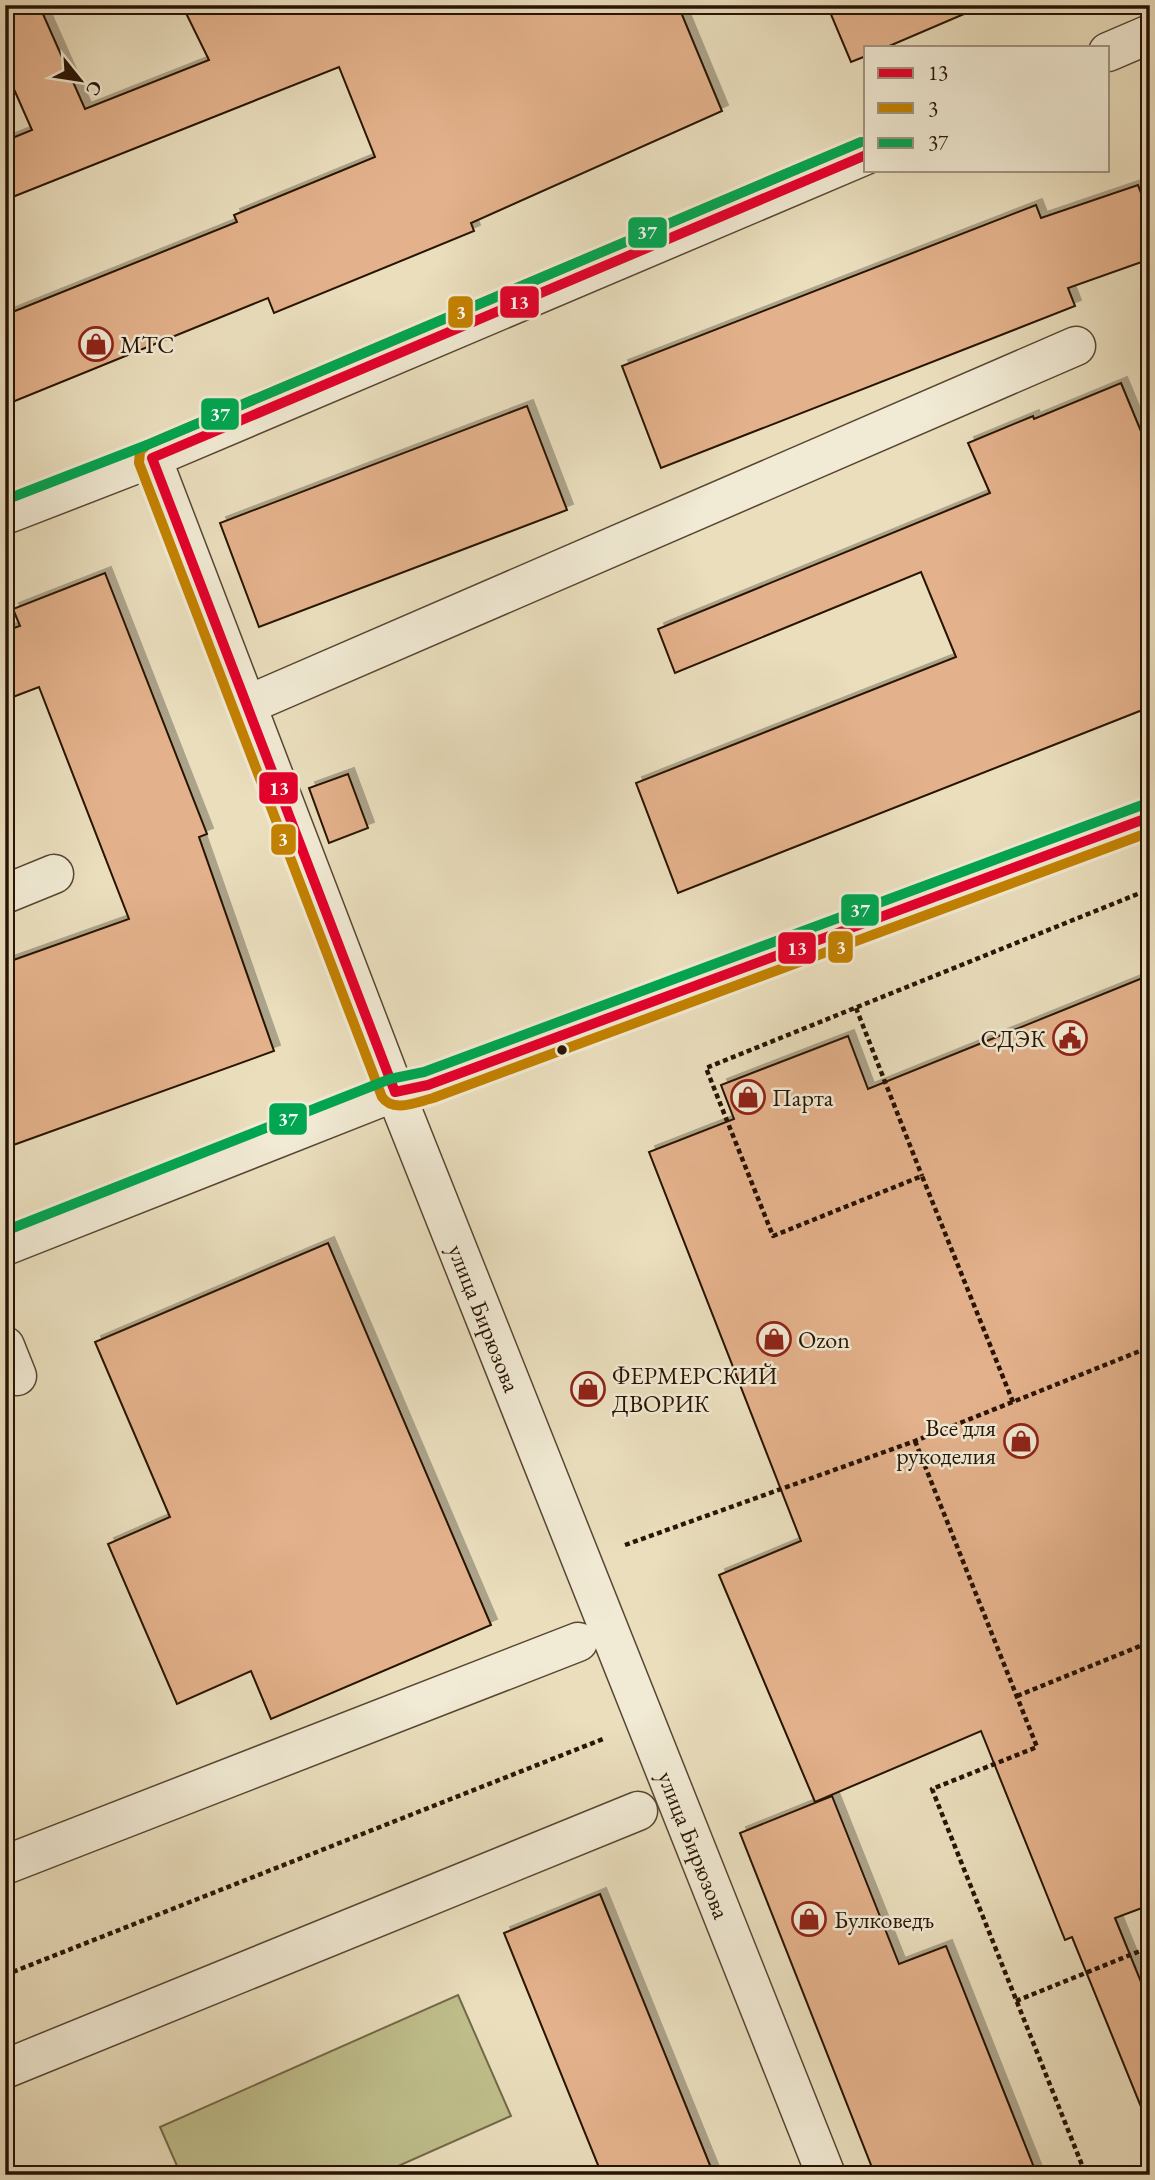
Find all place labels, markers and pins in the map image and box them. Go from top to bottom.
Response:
shop icon: МТС [77,325,115,363]
place label: МТС [120,329,174,360]
public building icon: СДЭК [1051,1019,1089,1057]
place label: СДЭК [981,1023,1046,1054]
unlabelled marker [555,1043,569,1057]
shop icon: Парта [729,1078,767,1116]
place label: Парта [772,1082,834,1113]
shop icon: Ozon [755,1320,793,1358]
place label: Ozon [798,1324,850,1355]
place label: ФЕРМЕРСКИЙ ДВОРИК [612,1360,777,1419]
shop icon: ФЕРМЕРСКИЙ ДВОРИК [569,1370,607,1408]
place label: Все для рукоделия [896,1412,996,1471]
shop icon: Все для рукоделия [1002,1422,1040,1460]
shop icon: Булковедъ [790,1900,828,1938]
place label: Булковедъ [834,1904,934,1935]

